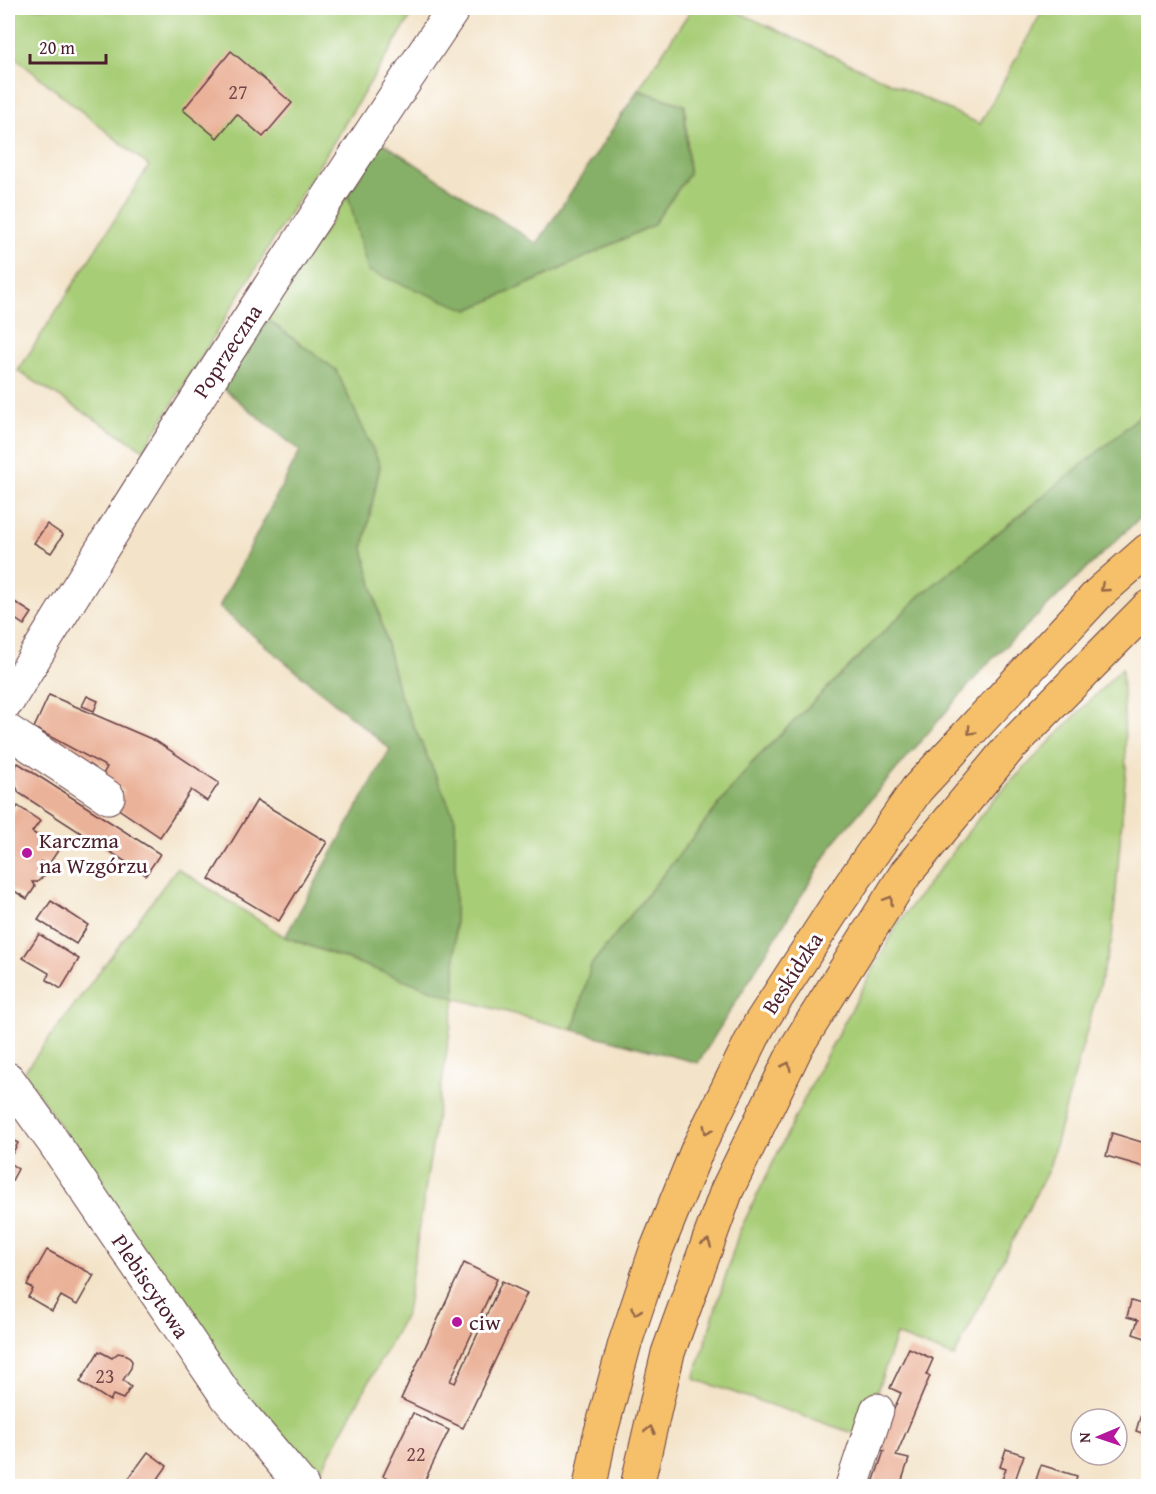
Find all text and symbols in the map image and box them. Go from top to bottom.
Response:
scale bar [30,27,106,65]
text: 20 m [39,34,75,61]
house number: 27 [228,77,248,106]
street label: Poprzeczna [185,297,270,404]
one-way arrow [1100,581,1111,592]
one-way arrow [967,724,978,734]
place label: Karczma na Wzgórzu [39,824,148,881]
marker: Karczma na Wzgórzu [20,846,34,860]
one-way arrow [882,896,894,906]
street label: Beskidzka [754,925,831,1020]
one-way arrow [780,1061,792,1072]
one-way arrow [703,1124,714,1134]
street label: Plebiscytowa [104,1227,198,1345]
one-way arrow [700,1239,713,1249]
one-way arrow [630,1305,643,1316]
place label: ciw [469,1306,501,1338]
marker: ciw [450,1315,464,1329]
house number: 23 [95,1361,115,1390]
north arrow [1069,1407,1129,1467]
one-way arrow [643,1425,656,1435]
text: N [1072,1431,1096,1443]
house number: 22 [406,1439,426,1468]

